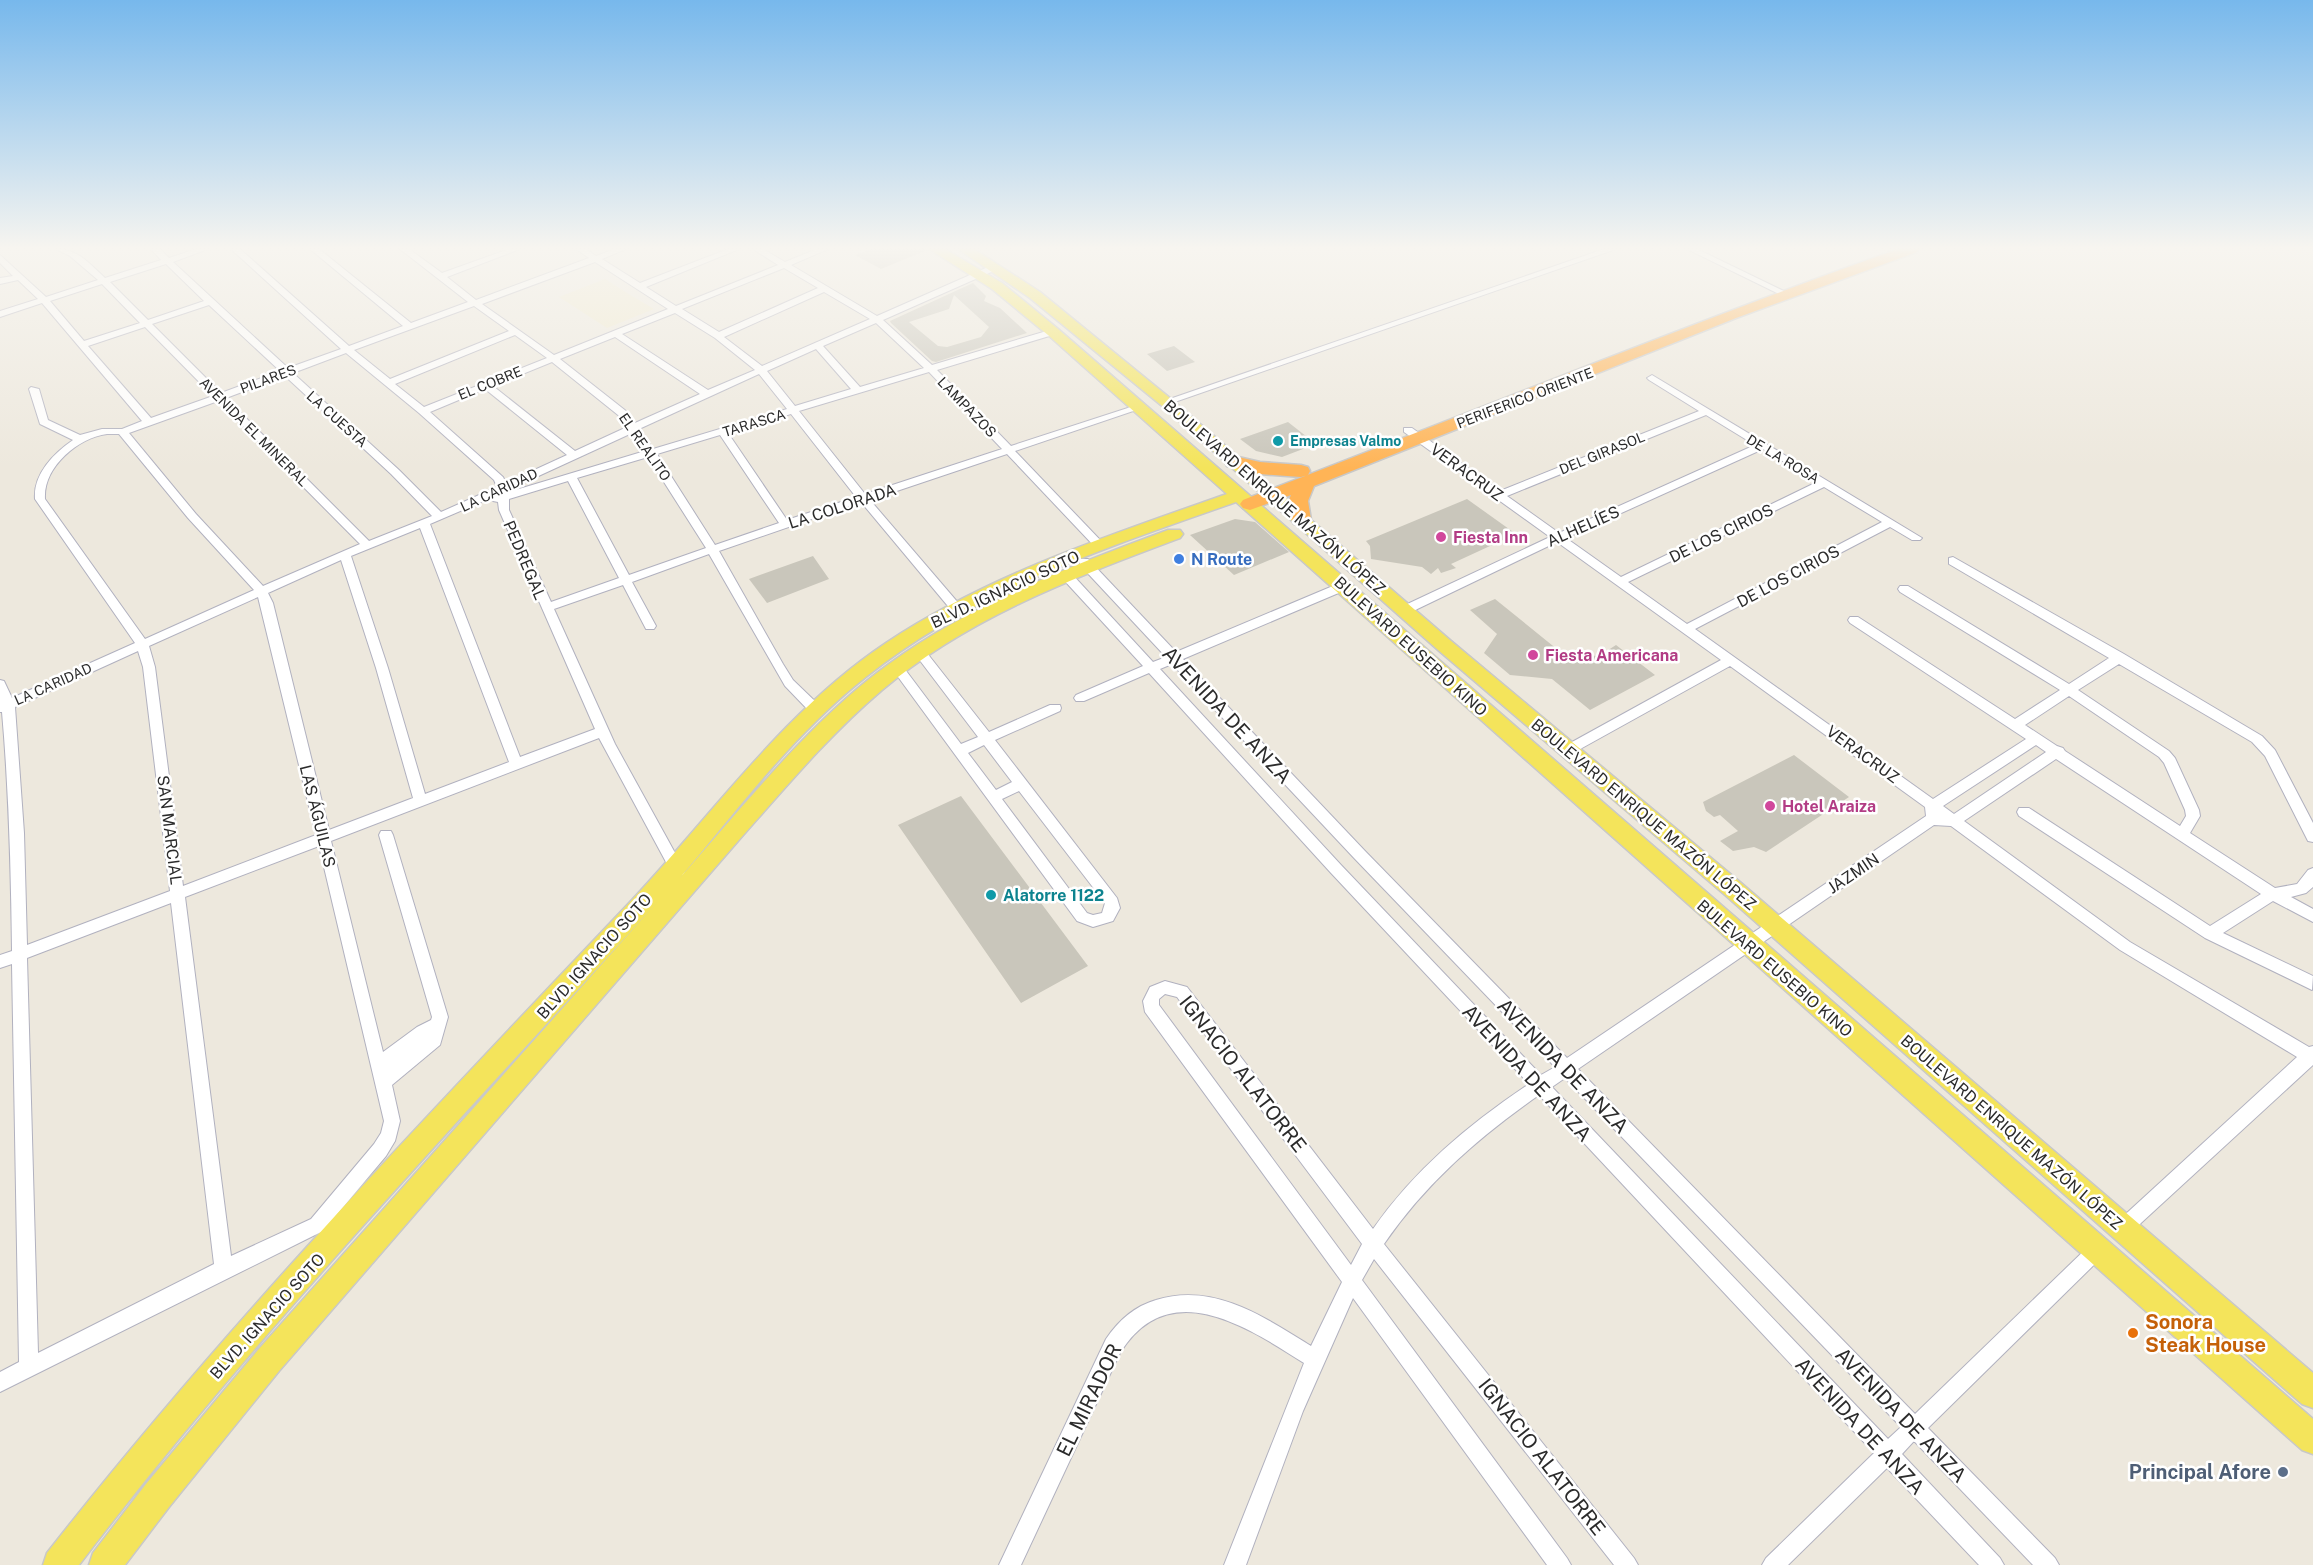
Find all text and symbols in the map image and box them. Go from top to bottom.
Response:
street label: PILARES [238,361,298,397]
street label: EL COBRE [456,363,524,403]
street label: PERIFERICO ORIENTE [1454,365,1596,431]
street label: AVENIDA EL MINERAL [196,374,312,490]
street label: LAMPAZOS [934,374,1000,440]
street label: LA CUESTA [303,388,371,450]
street label: BOULEVARD ENRIQUE MAZÓN LÓPEZ [1160,395,1390,599]
street label: TARASCA [721,406,787,440]
street label: EL REALITO [616,410,674,484]
street label: DEL GIRASOL [1557,429,1647,477]
street label: DE LA ROSA [1744,431,1822,487]
place label: Empresas Valmo [1290,433,1401,449]
marker: Empresas Valmo [1271,434,1285,448]
street label: VERACRUZ [1427,440,1507,505]
street label: LA CARIDAD [458,465,540,515]
street label: LA COLORADA [786,480,899,533]
street label: DE LOS CIRIOS [1666,500,1776,567]
street label: ALHELÍES [1544,501,1622,551]
street label: PEDREGAL [499,518,550,603]
place label: Fiesta Inn [1453,528,1528,547]
marker: Fiesta Inn [1434,530,1448,544]
street label: DE LOS CIRIOS [1734,541,1843,611]
street label: BLVD. IGNACIO SOTO [928,547,1083,632]
place label: N Route [1191,550,1252,569]
marker: N Route [1172,552,1186,566]
street label: BULEVARD EUSEBIO KINO [1330,573,1491,720]
street label: AVENIDA DE ANZA [1157,642,1297,788]
place label: Fiesta Americana [1545,646,1678,665]
marker: Fiesta Americana [1526,648,1540,662]
street label: LA CARIDAD [12,660,94,708]
street label: BOULEVARD ENRIQUE MAZÓN LÓPEZ [1527,714,1761,914]
street label: VERACRUZ [1823,722,1903,787]
street label: LAS ÁGUILAS [296,763,340,869]
street label: SAN MARCIAL [153,774,186,886]
place label: Hotel Araiza [1782,797,1876,816]
marker: Hotel Araiza [1763,799,1777,813]
street label: JAZMIN [1824,849,1883,898]
place label: Alatorre 1122 [1003,886,1104,905]
marker: Alatorre 1122 [984,888,998,902]
street label: BLVD. IGNACIO SOTO [533,890,656,1023]
street label: BULEVARD EUSEBIO KINO [1693,896,1856,1041]
street label: IGNACIO ALATORRE [1174,991,1312,1157]
street label: AVENIDA DE ANZA [1492,993,1634,1139]
street label: AVENIDA DE ANZA [1457,1000,1597,1146]
street label: BOULEVARD ENRIQUE MAZÓN LÓPEZ [1897,1030,2127,1234]
street label: BLVD. IGNACIO SOTO [206,1250,329,1383]
place label: Sonora Steak House [2145,1310,2266,1357]
marker: Sonora Steak House [2126,1326,2140,1340]
street label: EL MIRADOR [1051,1340,1127,1460]
street label: AVENIDA DE ANZA [1830,1342,1972,1488]
street label: AVENIDA DE ANZA [1790,1353,1930,1499]
street label: IGNACIO ALATORRE [1473,1374,1611,1540]
place label: Principal Afore [2129,1460,2271,1484]
marker: Principal Afore [2276,1465,2290,1479]

